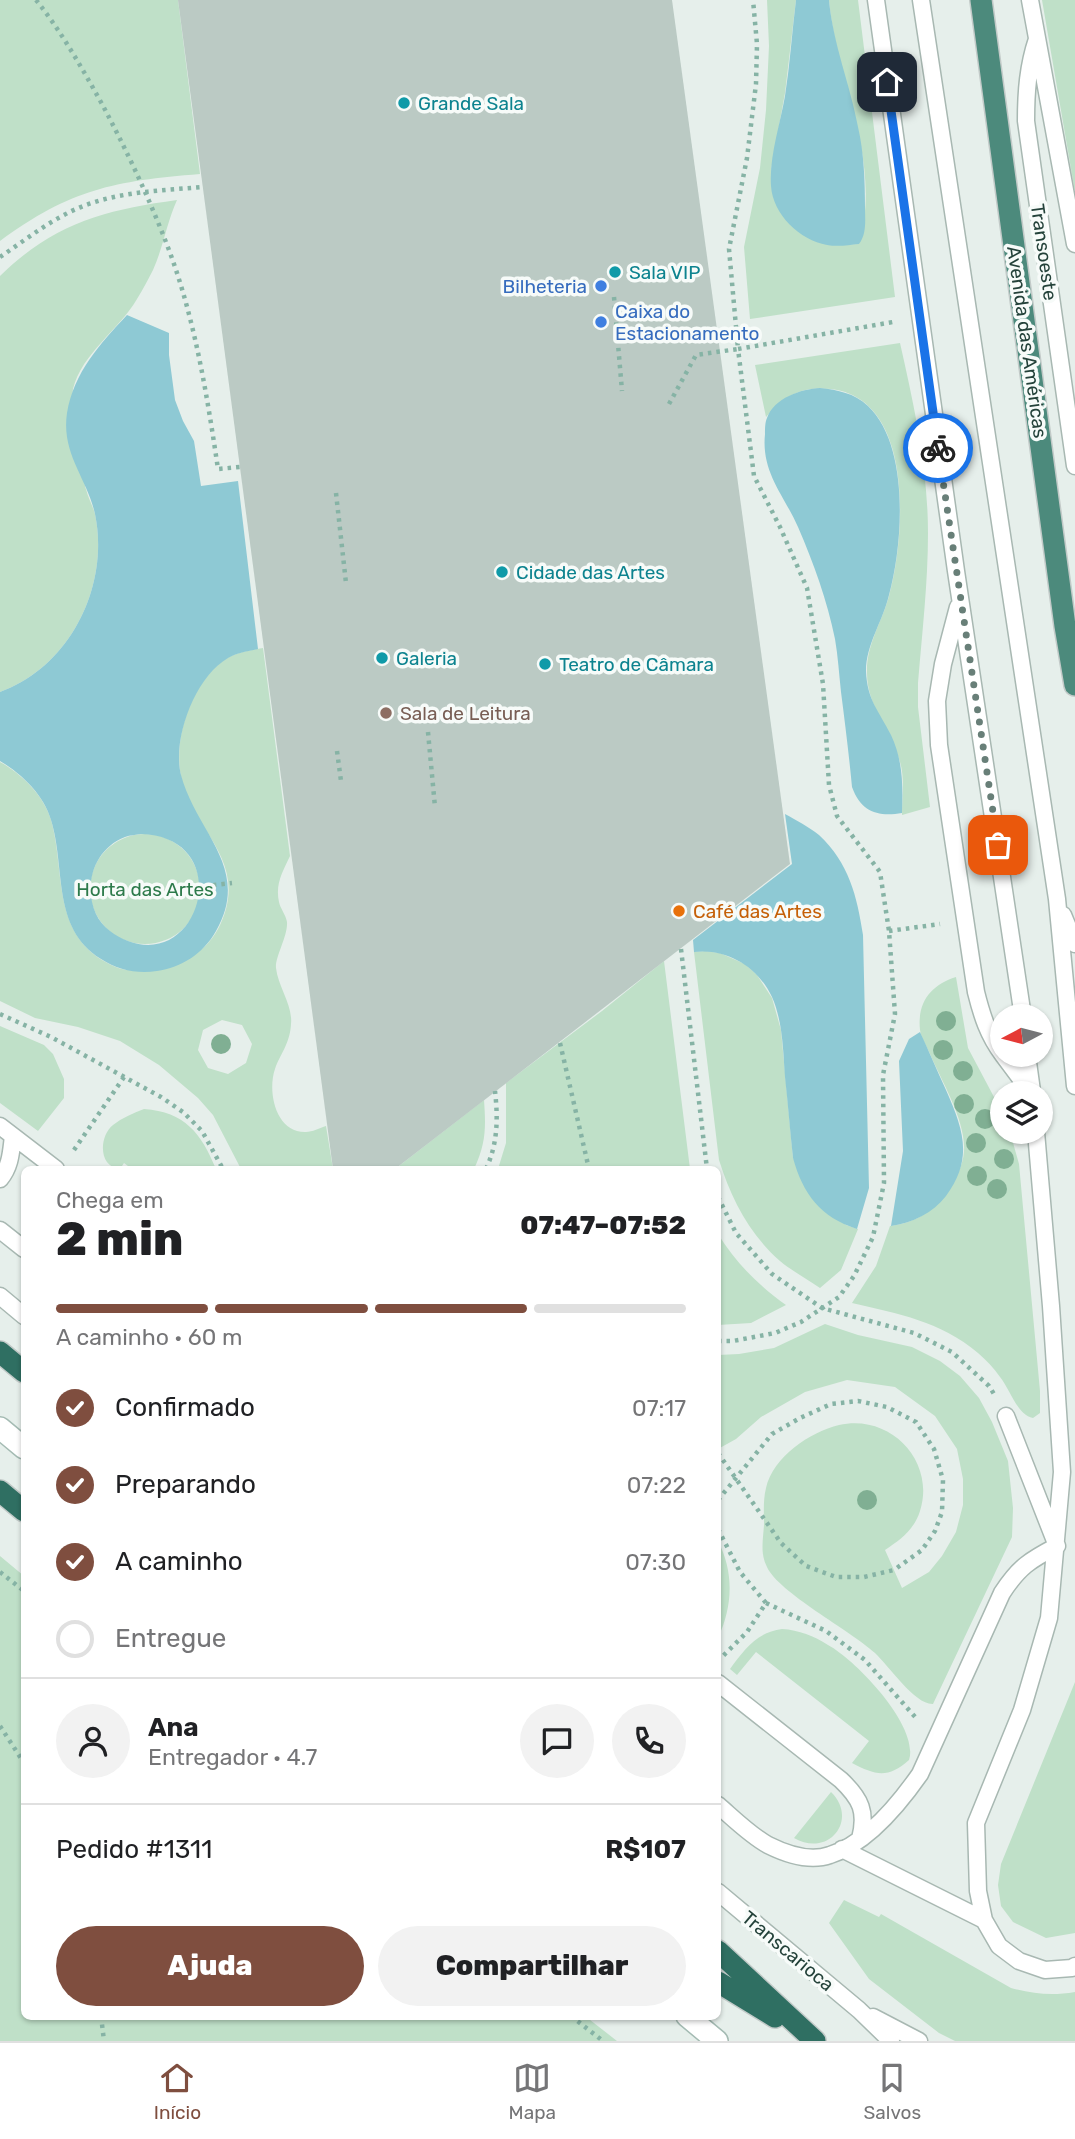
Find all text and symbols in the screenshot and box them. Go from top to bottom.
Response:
pin [857,52,917,112]
icon: home [868,63,906,101]
place label: Grande Sala [418,92,524,115]
marker: Grande Sala [396,95,412,111]
street label: Transoeste [1026,202,1062,302]
street label: Avenida das Américas [1002,244,1052,440]
place label: Sala VIP [629,261,700,284]
marker: Sala VIP [607,264,623,280]
place label: Bilheteria [503,275,587,298]
marker: Bilheteria [593,278,609,294]
place label: Caixa do Estacionamento [615,300,759,345]
marker: Caixa do Estacionamento [593,314,609,330]
courier [903,413,973,483]
icon: bike [919,429,957,467]
place label: Cidade das Artes [516,561,665,584]
marker: Cidade das Artes [494,564,510,580]
place label: Galeria [396,647,457,670]
marker: Galeria [374,650,390,666]
place label: Teatro de Câmara [559,653,714,676]
marker: Teatro de Câmara [537,656,553,672]
place label: Sala de Leitura [400,702,531,725]
marker: Sala de Leitura [378,705,394,721]
pin [968,815,1028,875]
icon: bag [979,826,1017,864]
park label: Horta das Artes [76,878,214,901]
place label: Café das Artes [693,900,822,923]
marker: Café das Artes [671,903,687,919]
north arrow [990,1004,1054,1068]
map controls [990,1004,1053,1144]
button: layers [990,1081,1053,1144]
text: Chega em [56,1186,164,1214]
text: 07:47–07:52 [520,1210,686,1241]
text: 2 min [56,1212,183,1267]
text: A caminho · 60 m [56,1323,242,1351]
icon: check [56,1389,94,1427]
text: Confirmado [115,1392,255,1423]
text: 07:17 [632,1394,686,1422]
icon: check [56,1466,94,1504]
text: Preparando [115,1469,256,1500]
text: 07:22 [627,1471,686,1499]
icon: check [56,1543,94,1581]
text: A caminho [115,1546,243,1577]
text: 07:30 [625,1548,686,1576]
text: Entregue [115,1623,226,1654]
button: person [56,1704,130,1778]
button: chat [520,1704,594,1778]
button: phone [612,1704,686,1778]
text: Ana [148,1712,199,1743]
text: Entregador · 4.7 [148,1743,317,1771]
text: Pedido #1311 [56,1834,212,1865]
text: R$107 [605,1834,686,1865]
street label: Transcarioca [737,1906,839,1996]
button: Ajuda [56,1926,364,2006]
button: Compartilhar [378,1926,686,2006]
tab: Início [154,2059,201,2124]
tab: Mapa [509,2059,556,2124]
tab: Salvos [864,2059,921,2124]

